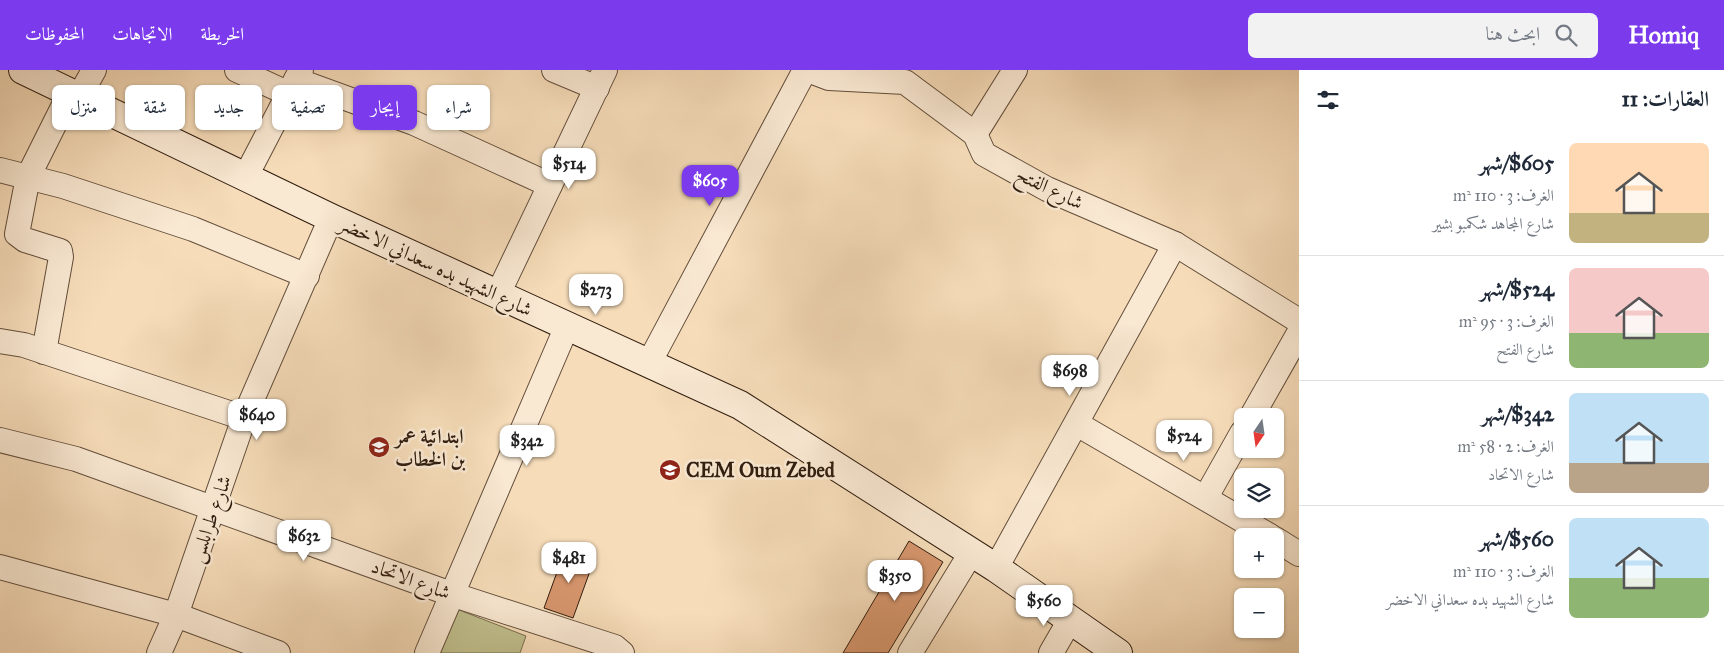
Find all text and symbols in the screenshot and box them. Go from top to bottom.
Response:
search box [1248,13,1598,58]
text: Homiq [1628,20,1699,50]
icon: search [1552,21,1580,49]
text: ابحث هنا [1485,22,1540,45]
text: المحفوظات [25,23,84,45]
text: الاتجاهات [112,23,172,45]
text: الخريطة [200,23,244,45]
chip: منزل [52,85,115,130]
chip: شقة [125,85,185,130]
chip: جديد [195,85,262,130]
chip: تصفية [272,85,343,130]
chip: إيجار [353,85,417,130]
chip: شراء [427,85,490,130]
icon: filters [1314,86,1342,114]
text: العقارات: 11 [1622,86,1709,112]
pin: $514 [539,148,599,190]
text: $605/شهر [1479,150,1554,176]
text: $514 [553,154,585,173]
street label: شارع الفتح [1010,161,1088,220]
icon: home [1609,163,1669,223]
pin: $605 [680,164,740,207]
text: $605 [693,171,727,190]
text: الغرف: 3 · 110 m² [1453,186,1554,205]
street label: شارع الشهيد بده سعداني الاخضر [331,210,536,327]
text: شارع المجاهد شكمبو بشير [1433,214,1554,233]
pin: $273 [566,274,626,316]
text: $524/شهر [1480,276,1554,302]
text: $273 [580,280,612,299]
icon: home [1609,288,1669,348]
text: الغرف: 3 · 95 m² [1459,312,1554,331]
text: شارع الفتح [1496,340,1554,359]
pin: $698 [1040,354,1100,397]
text: $698 [1053,361,1087,380]
pin: $640 [227,398,287,441]
text: $342/شهر [1481,401,1554,427]
text: $640 [239,405,275,424]
north arrow [1234,408,1284,458]
map controls [1234,408,1284,638]
icon: home [1609,413,1669,473]
pin: $524 [1154,420,1214,462]
place label: ابتدائية عمر بن الخطاب [393,424,466,472]
pin: $342 [497,424,557,467]
text: $524 [1167,426,1201,445]
text: $342 [511,431,543,450]
school or university icon: ابتدائية عمر بن الخطاب [367,435,391,459]
text: الغرف: 2 · 58 m² [1457,437,1554,456]
school or university icon: CEM Oum Zebed [658,458,682,482]
place label: CEM Oum Zebed [686,458,836,482]
text: شارع الاتحاد [1488,465,1554,484]
button: layers [1234,468,1284,518]
street label: شارع طرابلس [184,472,242,568]
pin: $632 [274,520,334,562]
text: $632 [288,526,320,545]
text: $560/شهر [1479,526,1554,552]
button: + [1234,528,1284,578]
icon: home [1609,538,1669,598]
pin: $481 [539,542,599,584]
text: $481 [552,548,586,567]
street label: شارع الاتحاد [366,554,454,610]
pin: $350 [865,560,925,602]
text: الغرف: 3 · 110 m² [1453,562,1554,581]
text: $350 [879,566,911,585]
pin: $560 [1014,584,1074,627]
button: − [1234,588,1284,638]
text: شارع الشهيد بده سعداني الاخضر [1386,590,1554,609]
text: $560 [1027,591,1061,610]

